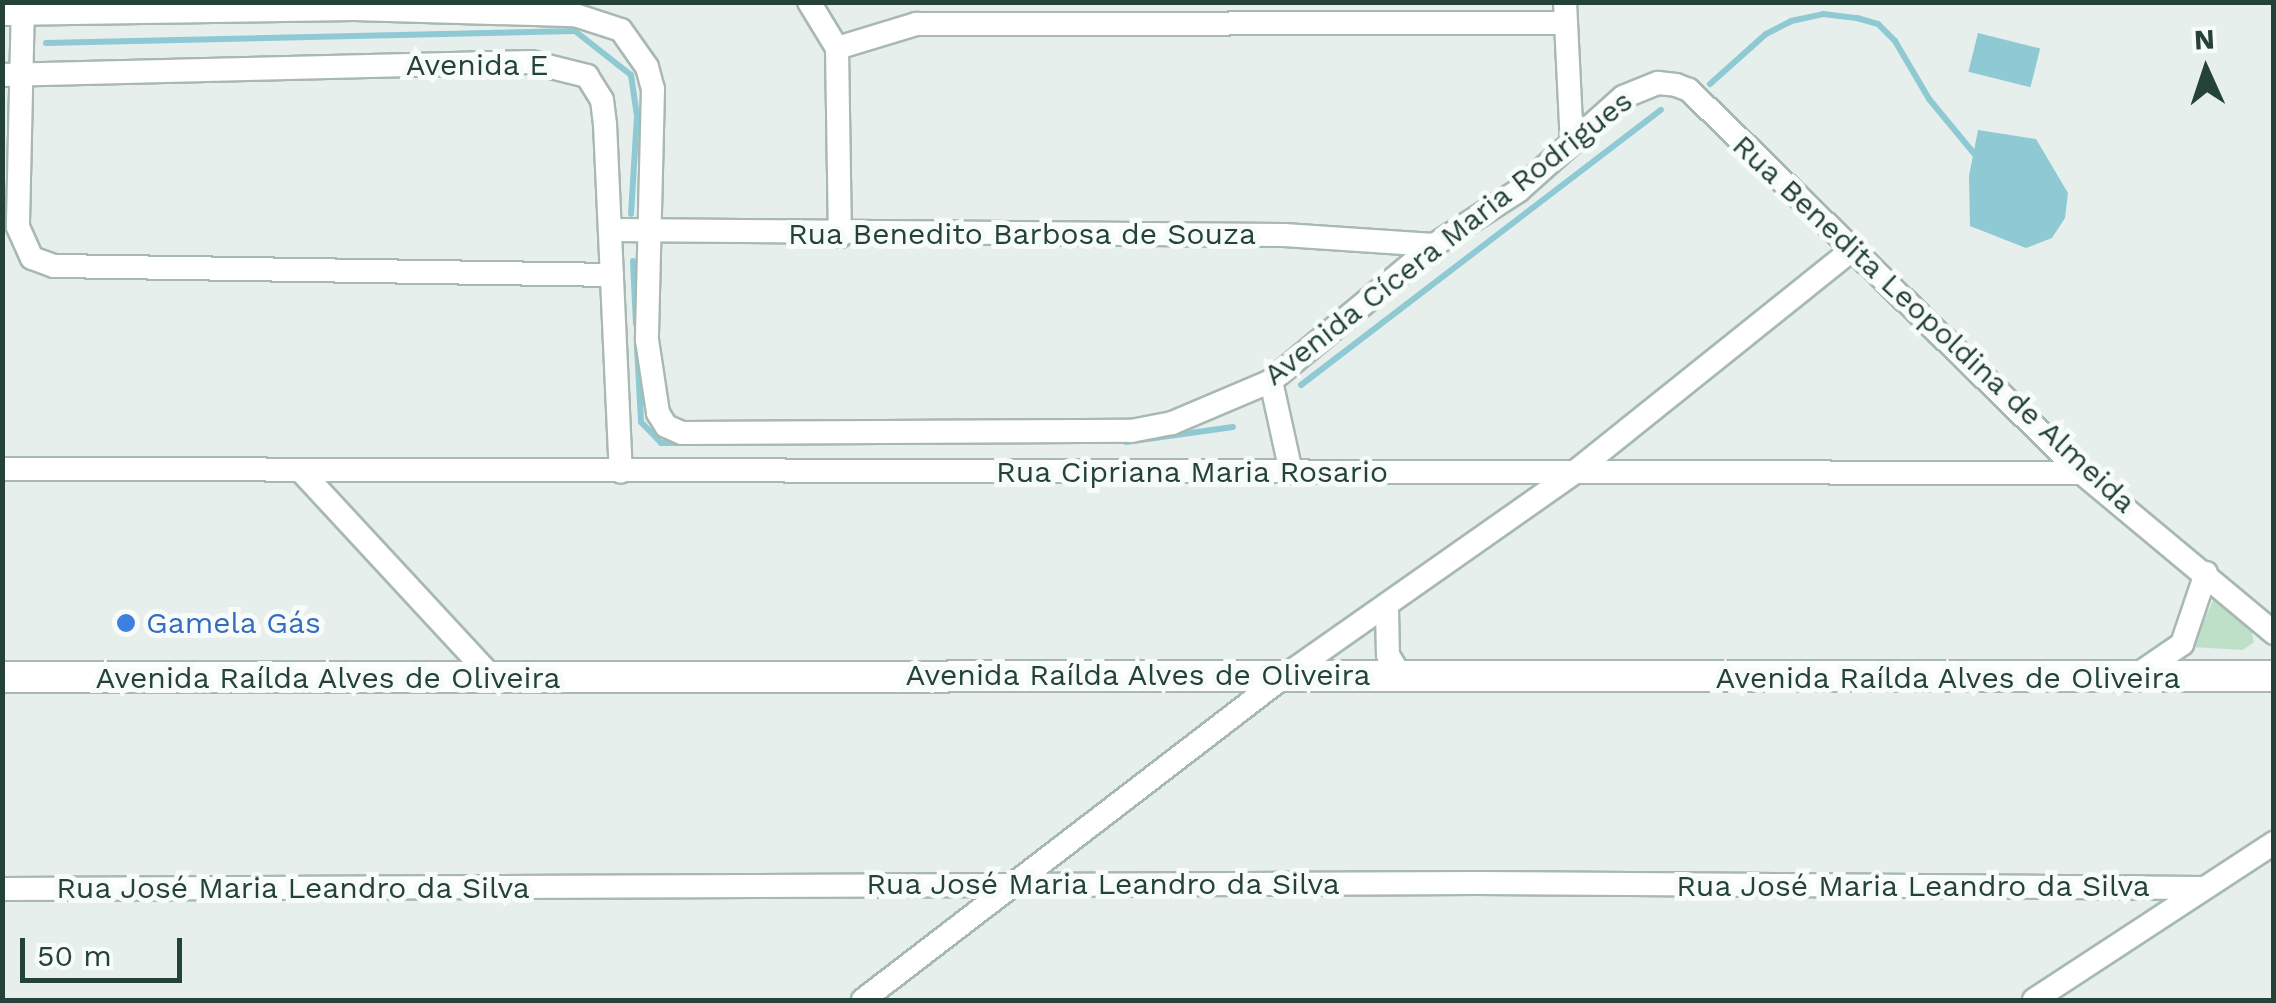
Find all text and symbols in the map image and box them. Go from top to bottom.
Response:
north arrow [2156,20,2256,120]
text: N [2193,23,2216,57]
street label: Avenida E [405,47,549,83]
street label: Avenida Cícera Maria Rodrigues [1256,82,1640,394]
street label: Rua Benedita Leopoldina de Almeida [1724,126,2144,522]
street label: Rua Benedito Barbosa de Souza [787,216,1257,252]
street label: Rua Cipriana Maria Rosario [995,454,1389,490]
place label: Gamela Gás [146,605,321,641]
marker: Gamela Gás [115,612,137,634]
street label: Avenida Raílda Alves de Oliveira [904,657,1372,693]
street label: Avenida Raílda Alves de Oliveira [94,660,562,696]
street label: Avenida Raílda Alves de Oliveira [1714,660,2182,696]
street label: Rua José Maria Leandro da Silva [865,866,1341,902]
street label: Rua José Maria Leandro da Silva [1675,868,2151,904]
street label: Rua José Maria Leandro da Silva [55,870,531,906]
scale bar [25,918,188,980]
text: 50 m [37,938,112,973]

